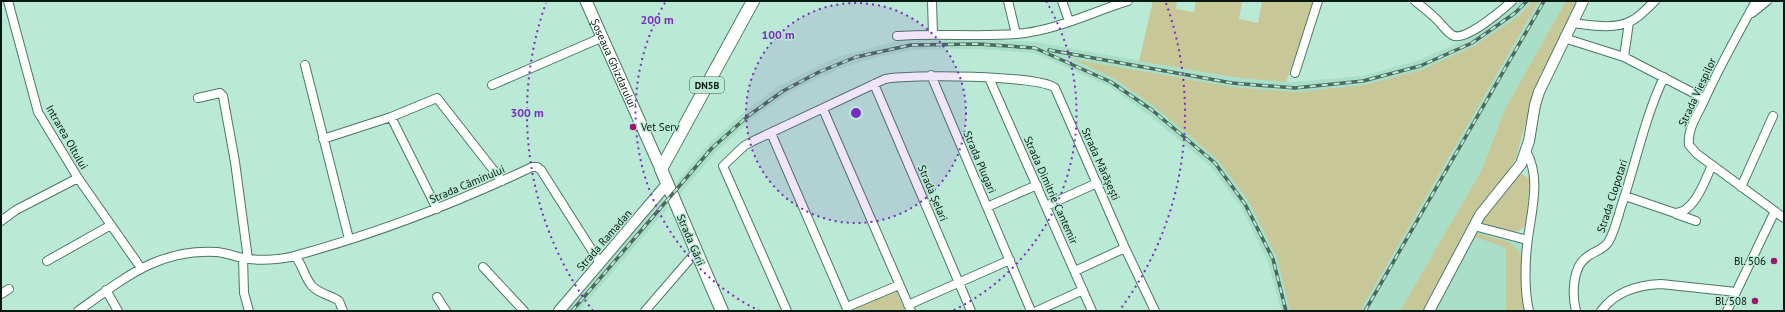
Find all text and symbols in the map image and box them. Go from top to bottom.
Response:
text: 200 m [640,12,674,27]
street label: Șoseaua Ghizdarului [588,17,640,110]
text: 100 m [761,27,795,42]
street label: Strada Viespilor [1675,55,1719,128]
road number: DN5B [690,77,724,93]
street label: Intrarea Oltului [43,102,91,172]
text: 300 m [510,105,544,120]
centre of rings [849,106,863,120]
place label: Vet Serv [640,120,680,134]
marker: Vet Serv [628,122,638,132]
street label: Strada Mărășești [1079,126,1123,202]
street label: Strada Plugari [961,129,999,195]
street label: Strada Dimitrie Cantemir [1021,134,1081,246]
street label: Strada Clopotari [1594,158,1630,234]
street label: Strada Căminului [427,162,507,206]
street label: Strada Șelari [915,163,951,223]
street label: Strada Ramadan [574,206,634,274]
street label: Strada Gării [674,212,708,268]
place label: Bl. 506 [1734,254,1766,268]
marker: Bl. 506 [1769,256,1779,266]
place label: Bl. 508 [1715,294,1747,308]
marker: Bl. 508 [1750,296,1760,306]

